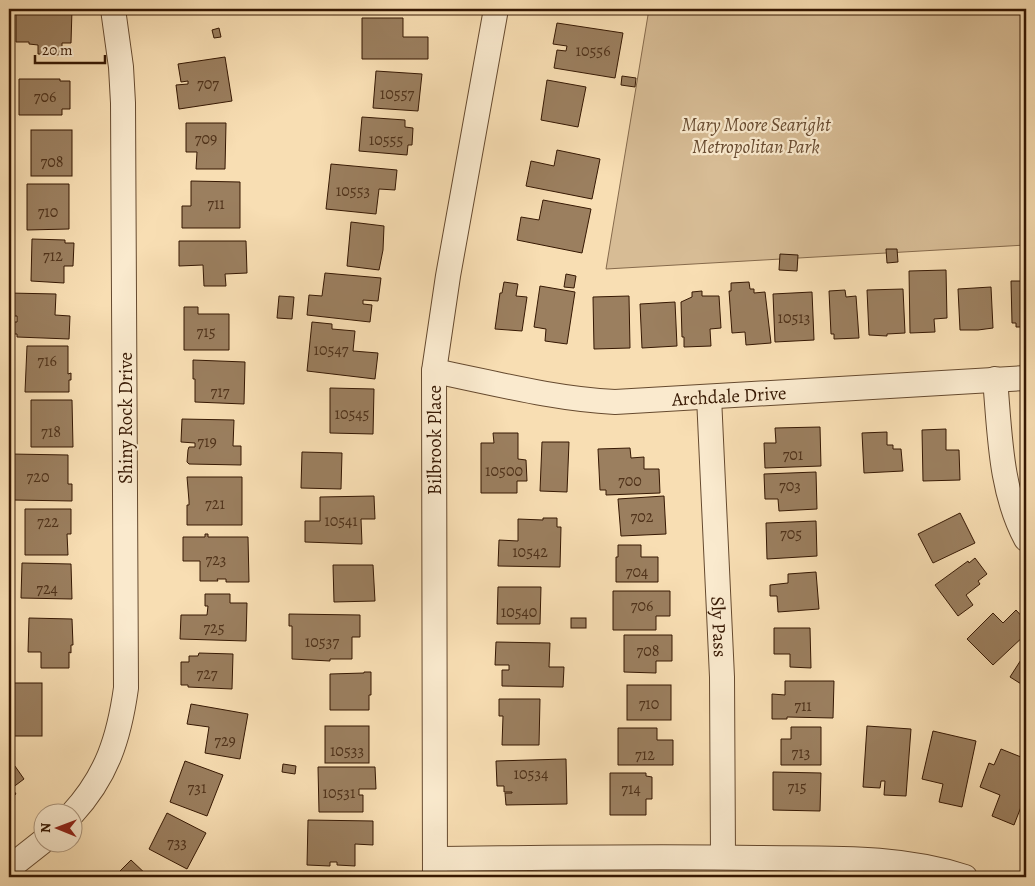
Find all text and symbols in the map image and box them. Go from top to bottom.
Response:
scale bar [35,32,105,64]
text: 20 m [42,40,73,60]
house number: 10556 [575,40,611,62]
house number: 707 [197,73,219,95]
house number: 10557 [380,83,415,105]
house number: 706 [34,86,56,108]
park label: Mary Moore Searight Metropolitan Park [682,112,832,160]
house number: 709 [195,128,217,150]
house number: 10555 [369,129,403,151]
house number: 708 [40,151,64,173]
house number: 10553 [336,180,370,202]
house number: 711 [207,193,225,215]
house number: 710 [38,201,58,223]
house number: 712 [43,245,63,267]
house number: 10513 [777,307,811,329]
house number: 715 [196,321,216,343]
house number: 10547 [314,339,349,361]
house number: 716 [37,350,57,372]
street label: Shiny Rock Drive [113,352,139,484]
street label: Archdale Drive [670,380,787,413]
house number: 717 [211,381,230,403]
street label: Bilbrook Place [422,385,448,495]
house number: 10545 [334,403,370,425]
house number: 718 [41,421,61,443]
house number: 719 [197,431,217,453]
house number: 701 [783,444,804,466]
house number: 10500 [485,460,523,482]
house number: 720 [27,466,49,488]
house number: 700 [618,470,642,492]
house number: 703 [779,475,801,497]
house number: 721 [205,493,225,515]
house number: 702 [631,506,654,528]
house number: 10541 [324,510,358,532]
house number: 722 [37,511,59,533]
house number: 705 [780,523,802,545]
house number: 10542 [512,541,548,563]
house number: 723 [206,549,226,571]
house number: 704 [626,561,648,583]
house number: 724 [36,578,58,600]
house number: 706 [631,595,653,617]
street label: Sly Pass [704,596,733,658]
house number: 10540 [501,601,537,623]
house number: 725 [203,617,225,639]
house number: 10537 [305,631,339,653]
house number: 708 [636,640,660,662]
house number: 727 [196,663,218,685]
house number: 710 [639,693,659,715]
house number: 711 [794,695,812,717]
house number: 729 [214,730,236,752]
house number: 10533 [330,740,364,762]
house number: 713 [792,742,810,764]
house number: 712 [635,744,655,766]
house number: 10534 [514,763,548,785]
house number: 715 [787,776,807,798]
house number: 731 [188,777,207,799]
house number: 714 [621,778,641,800]
house number: 10531 [322,782,356,804]
north arrow [32,804,82,854]
text: N [36,823,55,833]
house number: 733 [167,832,187,854]

